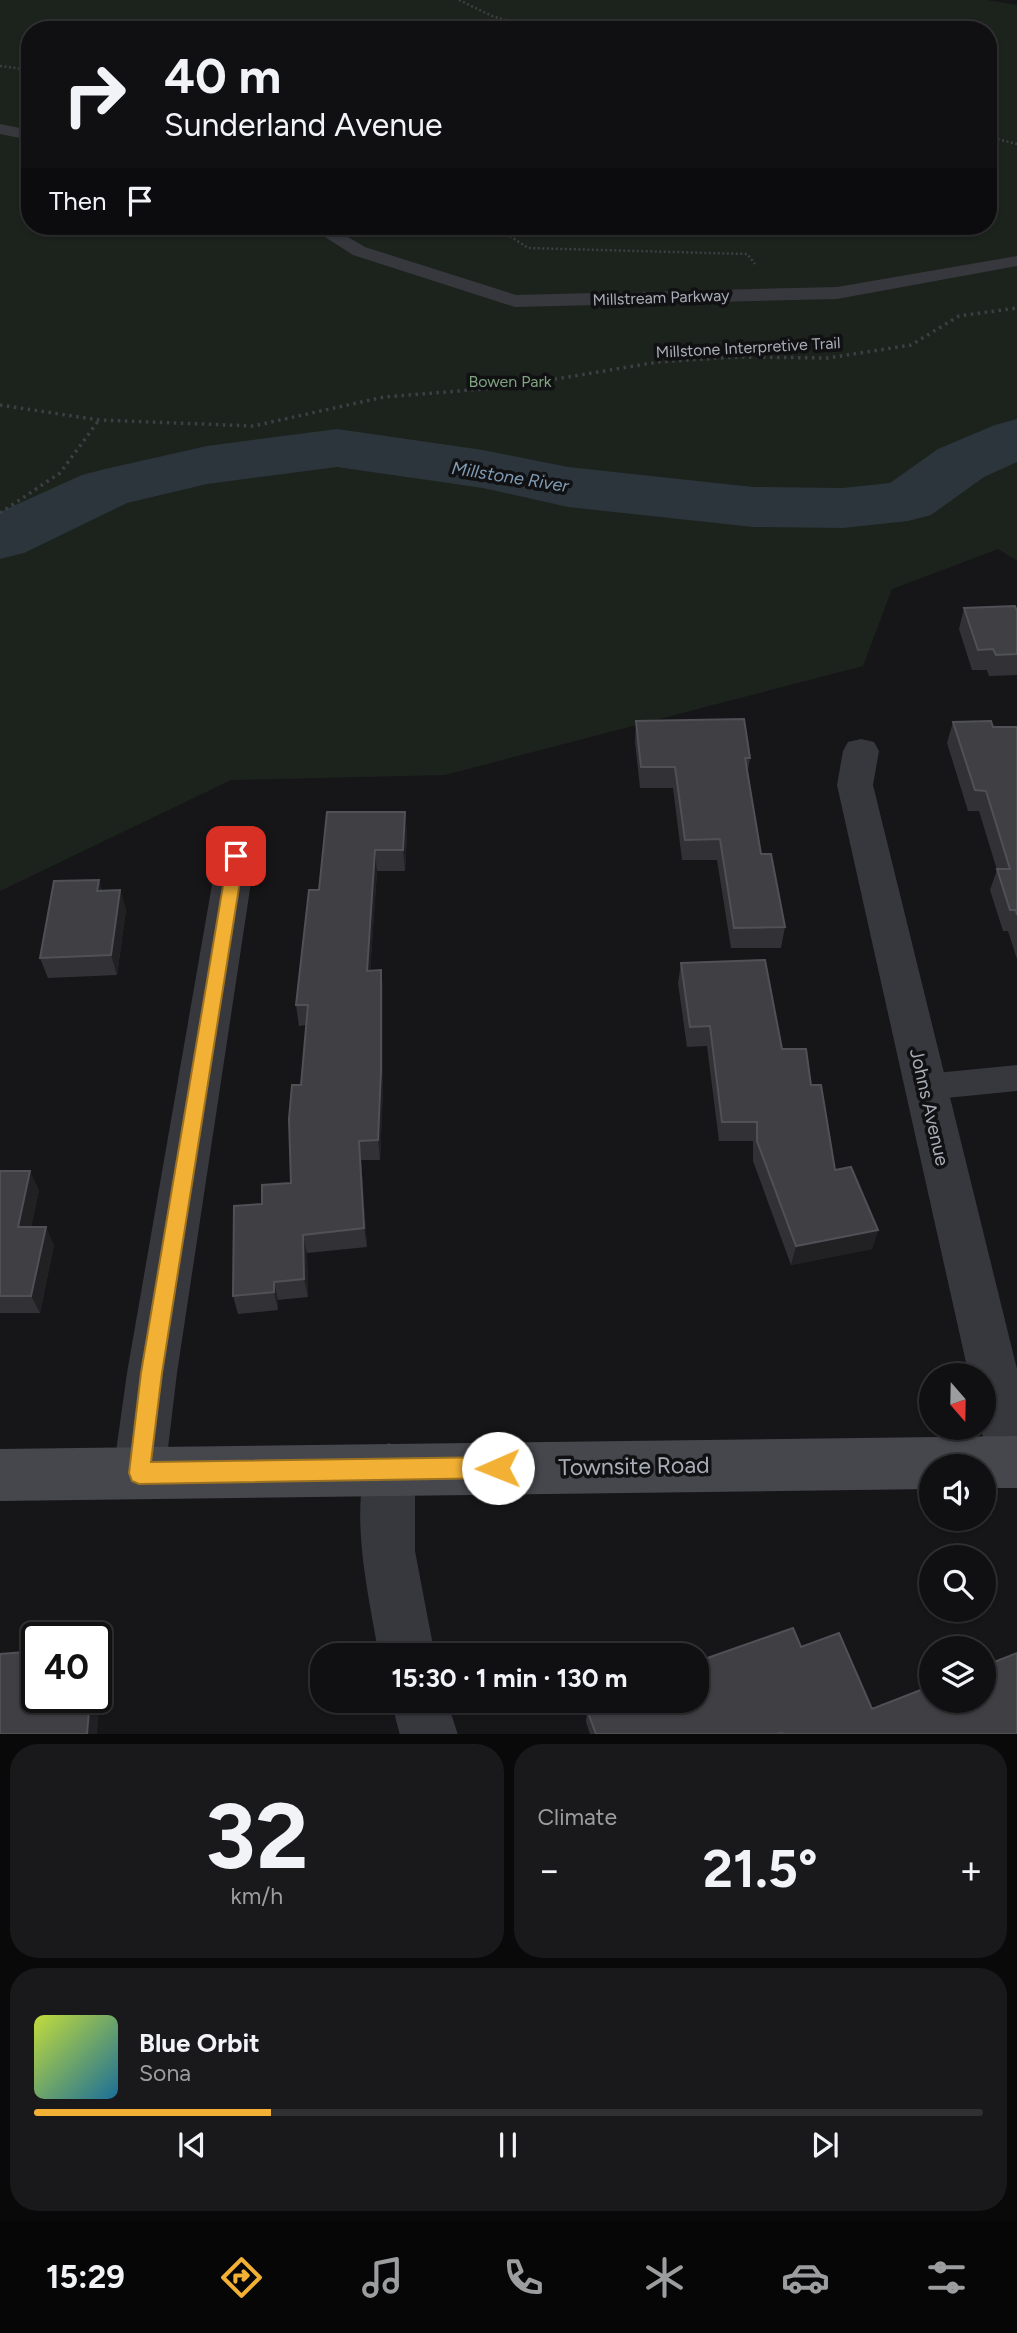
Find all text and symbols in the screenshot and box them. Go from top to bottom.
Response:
text: 40 m [164,46,281,105]
icon: right [49,49,140,140]
text: Sunderland Avenue [164,106,443,144]
icon: arrive [121,182,159,220]
text: Then [49,185,107,217]
street label: Millstream Parkway [592,286,730,309]
street label: Millstone Interpretive Trail [655,333,841,362]
park label: Bowen Park [468,372,552,391]
water label: Millstone River [450,457,571,497]
pin [206,826,266,886]
icon: arrive [217,837,255,875]
street label: Johns Avenue [905,1046,954,1168]
north arrow [919,1363,996,1440]
map controls [919,1363,996,1713]
position arrow [461,1431,535,1505]
street label: Townsite Road [558,1451,710,1481]
button: sound [919,1454,996,1531]
button: search [919,1545,996,1622]
speed limit sign: 40 [21,1622,112,1713]
button: layers [919,1636,996,1713]
text: 15:30 · 1 min · 130 m [391,1662,628,1694]
text: 32 [205,1782,308,1891]
text: Climate [538,1803,617,1831]
text: 21.5° [703,1838,818,1900]
text: − [538,1847,561,1893]
text: + [959,1847,983,1893]
text: km/h [230,1882,283,1910]
text: Blue Orbit [139,2027,260,2059]
text: Sona [139,2059,191,2087]
icon: previous [173,2126,211,2164]
icon: pause [489,2126,527,2164]
icon: next [806,2126,844,2164]
icon: directions [217,2253,266,2302]
icon: music [358,2253,407,2302]
icon: phone [499,2253,548,2302]
icon: climate [640,2253,689,2302]
icon: car [781,2253,830,2302]
icon: filters [922,2253,971,2302]
text: 15:29 [46,2258,125,2296]

